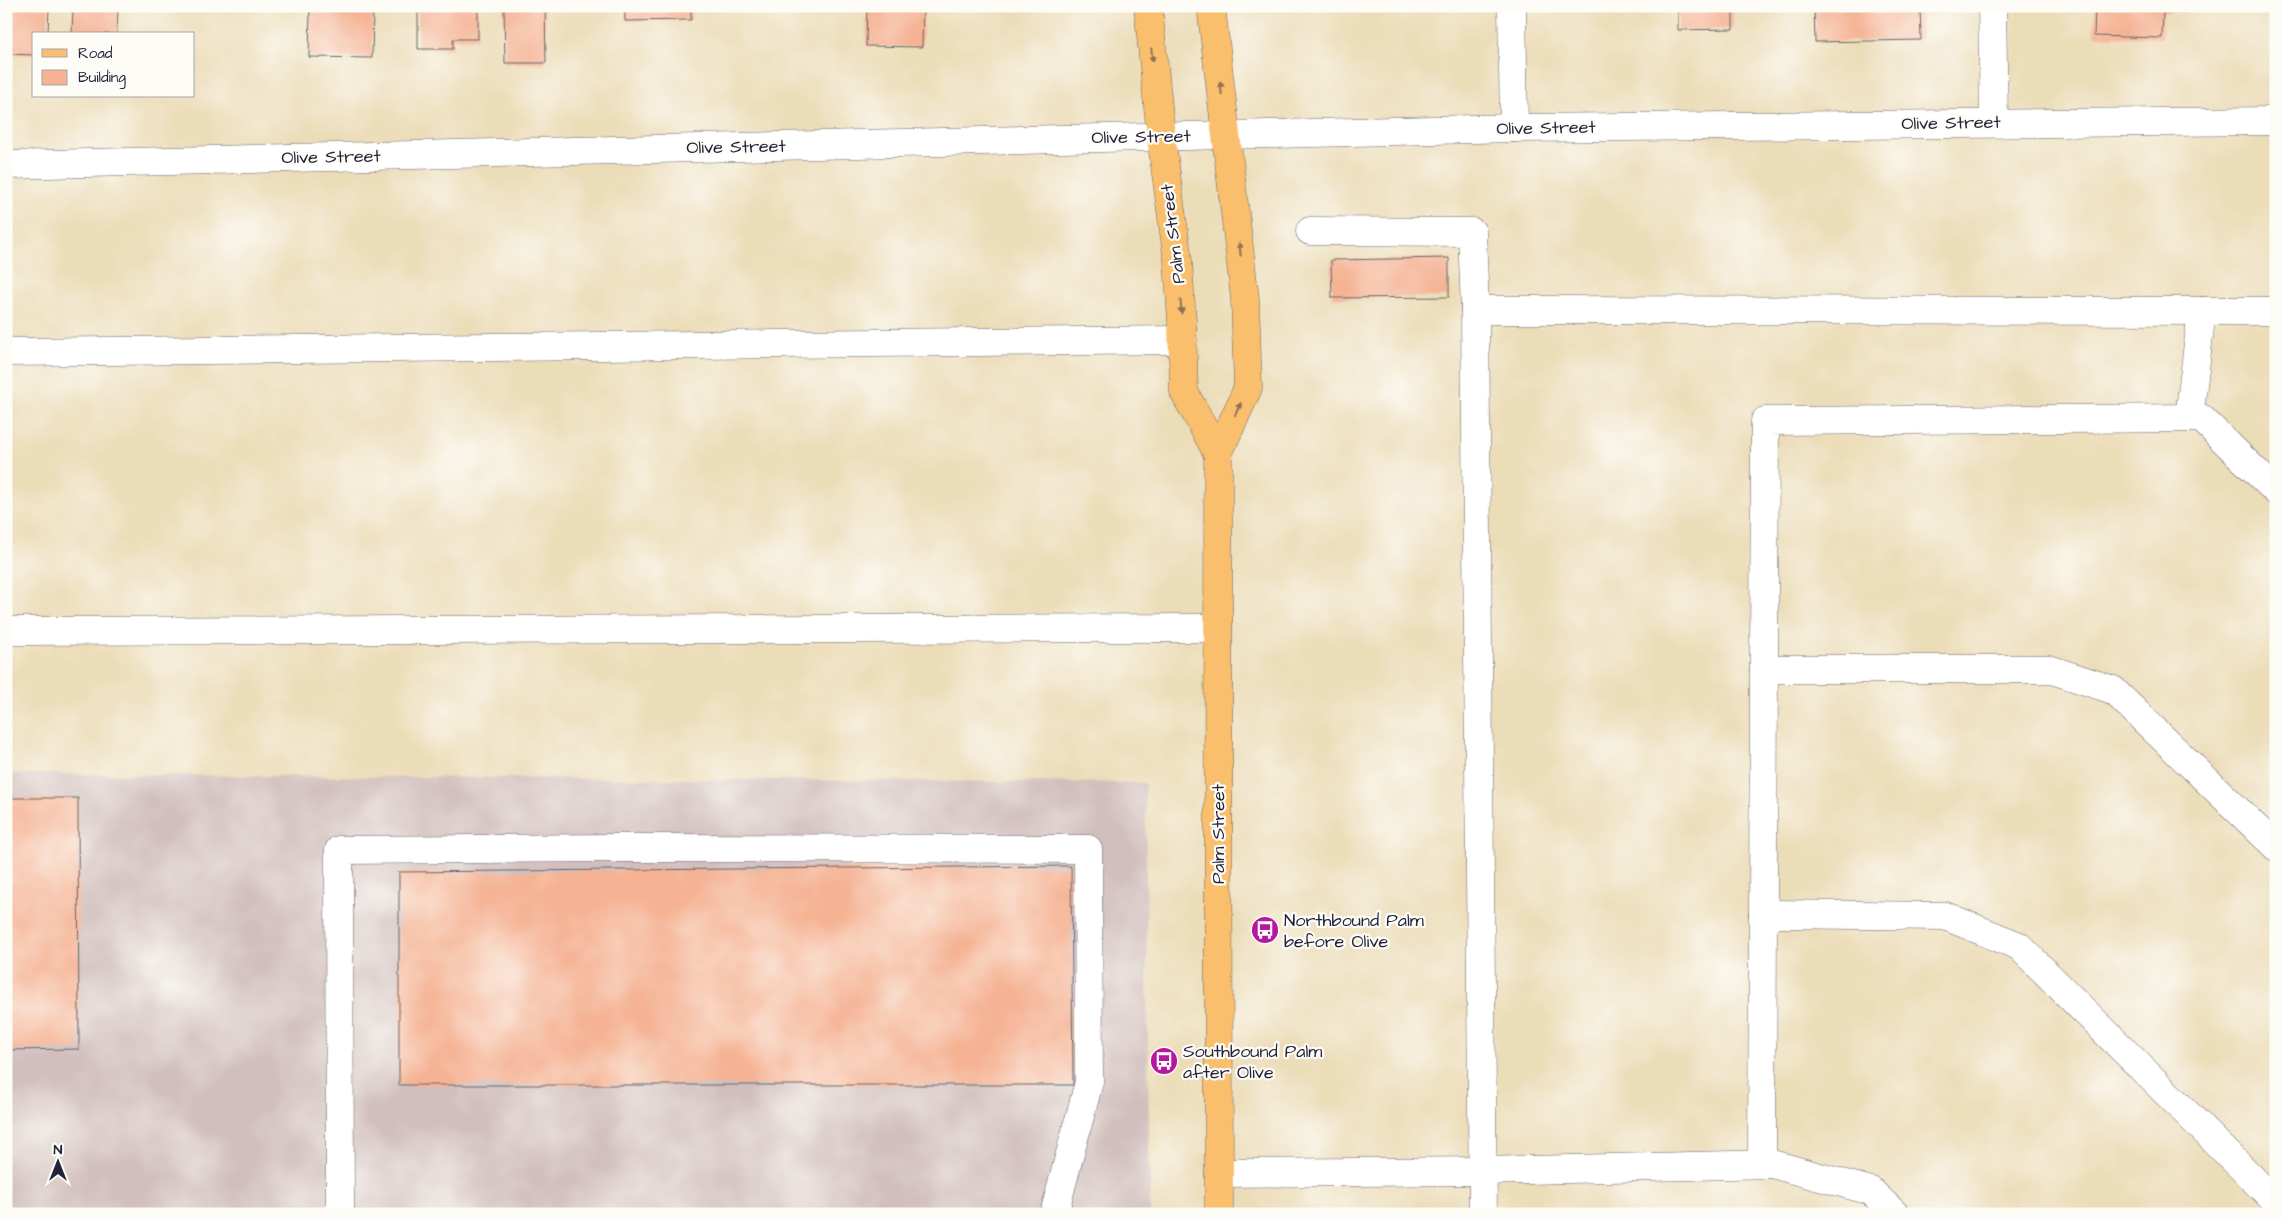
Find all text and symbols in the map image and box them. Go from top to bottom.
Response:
legend [32,32,195,98]
text: Road [78,43,113,64]
one-way arrow [1148,47,1156,63]
text: Building [78,67,126,89]
one-way arrow [1216,80,1224,96]
street label: Olive Street [1901,110,2002,136]
street label: Olive Street [1496,115,1597,141]
street label: Olive Street [1091,124,1192,150]
street label: Olive Street [686,134,787,160]
street label: Olive Street [281,144,382,170]
street label: Palm Street [1154,182,1192,285]
one-way arrow [1236,241,1244,257]
one-way arrow [1177,299,1185,315]
one-way arrow [1235,402,1243,416]
street label: Palm Street [1206,783,1231,884]
place label: Northbound Palm before Olive [1284,908,1424,954]
bus stop icon: Northbound Palm before Olive [1250,915,1280,945]
place label: Southbound Palm after Olive [1183,1039,1322,1085]
bus stop icon: Southbound Palm after Olive [1149,1046,1179,1076]
north arrow [32,1138,82,1188]
text: N [54,1140,63,1160]

